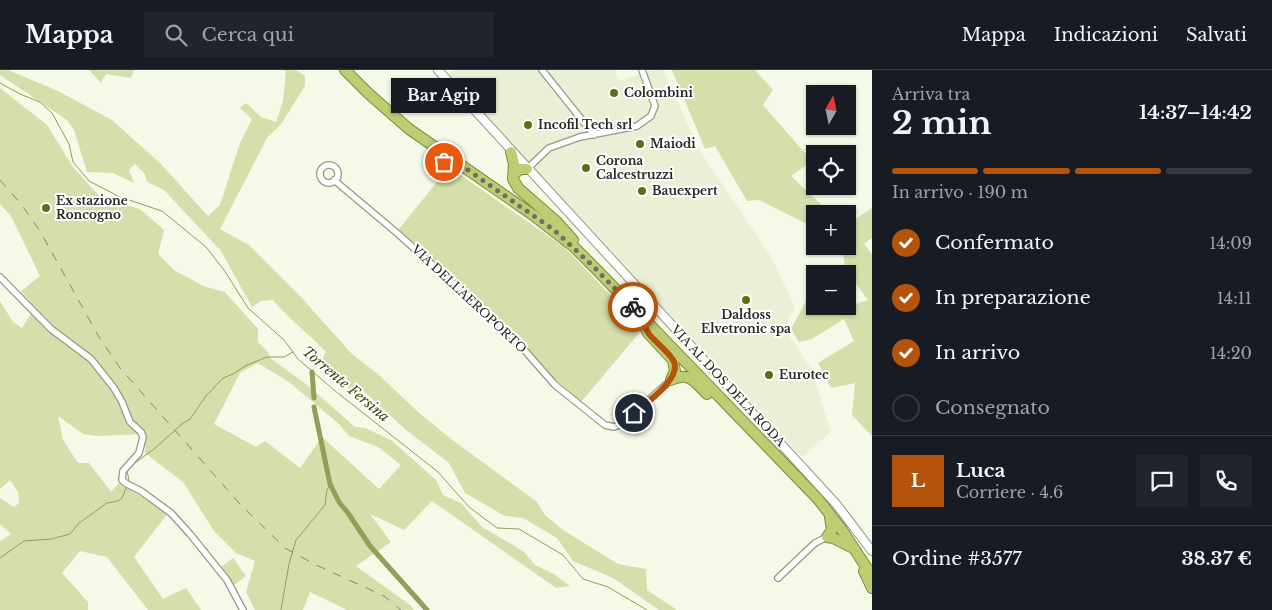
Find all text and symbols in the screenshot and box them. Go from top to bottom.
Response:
search box [144,12,494,57]
text: Mappa [25,20,114,49]
icon: search [162,21,190,49]
text: Cerca qui [202,23,294,46]
text: Mappa [962,24,1026,46]
text: Indicazioni [1054,24,1158,46]
text: Salvati [1186,24,1247,46]
callout: Bar Agip [392,77,496,112]
text: Arriva tra [892,84,970,104]
text: Bar Agip [407,85,480,105]
place label: Colombini [624,85,693,100]
north arrow [806,85,856,135]
map controls [806,85,856,315]
marker: Colombini [608,87,620,99]
text: 14:37–14:42 [1139,101,1252,124]
text: 2 min [892,103,992,143]
place label: Incofil Tech srl [538,117,633,132]
marker: Incofil Tech srl [522,119,534,131]
place label: Maiodi [650,136,696,151]
marker: Maiodi [634,138,646,150]
pin [423,141,465,183]
button: locate [806,145,856,195]
icon: bag [430,148,458,176]
place label: Corona Calcestruzzi [596,153,674,182]
marker: Corona Calcestruzzi [580,162,592,174]
text: In arrivo · 190 m [892,182,1028,202]
place label: Bauexpert [652,183,718,198]
marker: Bauexpert [636,185,648,197]
place label: Ex stazione Roncogno [56,193,128,222]
marker: Ex stazione Roncogno [40,202,52,214]
button: + [806,205,856,255]
icon: check [892,229,920,257]
text: Confermato [935,231,1054,254]
text: 14:09 [1209,233,1252,253]
street label: VIA DELL'AEROPORTO [408,241,530,356]
button: − [806,265,856,315]
courier [608,282,658,332]
icon: check [892,284,920,312]
text: In preparazione [935,286,1091,309]
text: 14:11 [1217,288,1252,308]
icon: bike [619,293,647,321]
marker: Daldoss Elvetronic spa [740,294,752,306]
place label: Daldoss Elvetronic spa [701,307,791,336]
street label: VIA AL DOS DELA RODA [668,321,789,450]
icon: check [892,339,920,367]
text: In arrivo [935,341,1020,364]
water label: Torrente Fersina [299,342,393,426]
text: 14:20 [1210,343,1252,363]
place label: Eurotec [779,367,829,382]
marker: Eurotec [763,369,775,381]
pin [613,392,655,434]
text: Consegnato [935,396,1050,419]
icon: home [620,399,648,427]
button: chat [1136,455,1188,507]
button: phone [1200,455,1252,507]
text: Luca [956,459,1005,482]
text: L [911,469,925,492]
text: Corriere · 4.6 [956,482,1063,502]
text: Ordine #3577 [892,547,1022,570]
text: 38.37 € [1181,547,1252,570]

